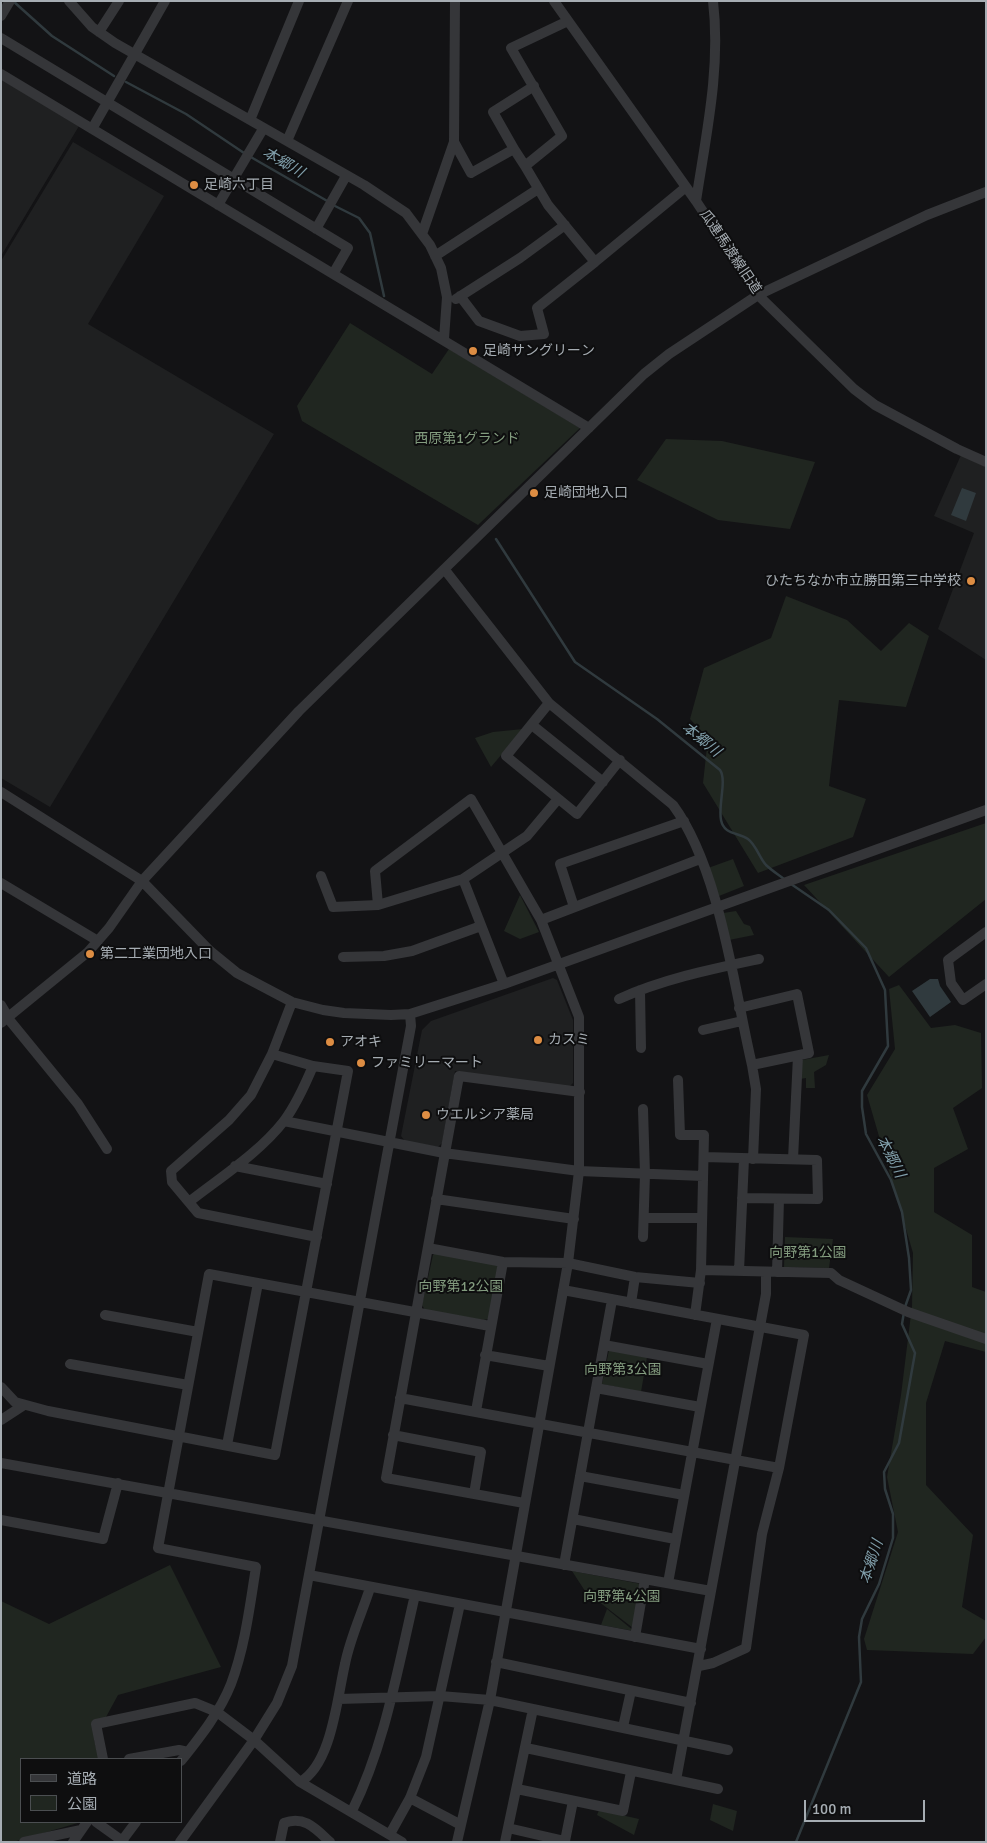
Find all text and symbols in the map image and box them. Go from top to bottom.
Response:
water label: 本郷川 [259,144,307,182]
place label: 足崎六丁目 [204,177,274,193]
marker: 足崎六丁目 [188,179,200,191]
street label: 瓜連馬渡線旧道 [696,207,764,297]
place label: 足崎サングリーン [483,343,595,359]
marker: 足崎サングリーン [467,345,479,357]
park label: 西原第1グランド [414,431,520,447]
place label: 足崎団地入口 [544,485,628,501]
marker: 足崎団地入口 [528,487,540,499]
place label: ひたちなか市立勝田第三中学校 [765,573,961,589]
marker: ひたちなか市立勝田第三中学校 [965,575,977,587]
water label: 本郷川 [678,719,724,761]
place label: 第二工業団地入口 [100,946,212,962]
marker: 第二工業団地入口 [84,948,96,960]
place label: カスミ [548,1032,590,1048]
place label: アオキ [340,1034,382,1050]
marker: カスミ [532,1034,544,1046]
marker: アオキ [324,1036,336,1048]
place label: ファミリーマート [371,1055,483,1071]
marker: ファミリーマート [355,1057,367,1069]
place label: ウエルシア薬局 [436,1107,534,1123]
marker: ウエルシア薬局 [420,1109,432,1121]
water label: 本郷川 [872,1133,908,1181]
park label: 向野第1公園 [769,1245,847,1261]
park label: 向野第12公園 [418,1279,504,1295]
park label: 向野第3公園 [584,1362,662,1378]
water label: 本郷川 [856,1538,888,1586]
park label: 向野第4公園 [583,1589,661,1605]
legend [20,1758,182,1823]
text: 道路 [67,1770,97,1788]
scale bar [807,1790,928,1822]
text: 公園 [67,1795,97,1813]
text: 100 m [812,1800,852,1818]

